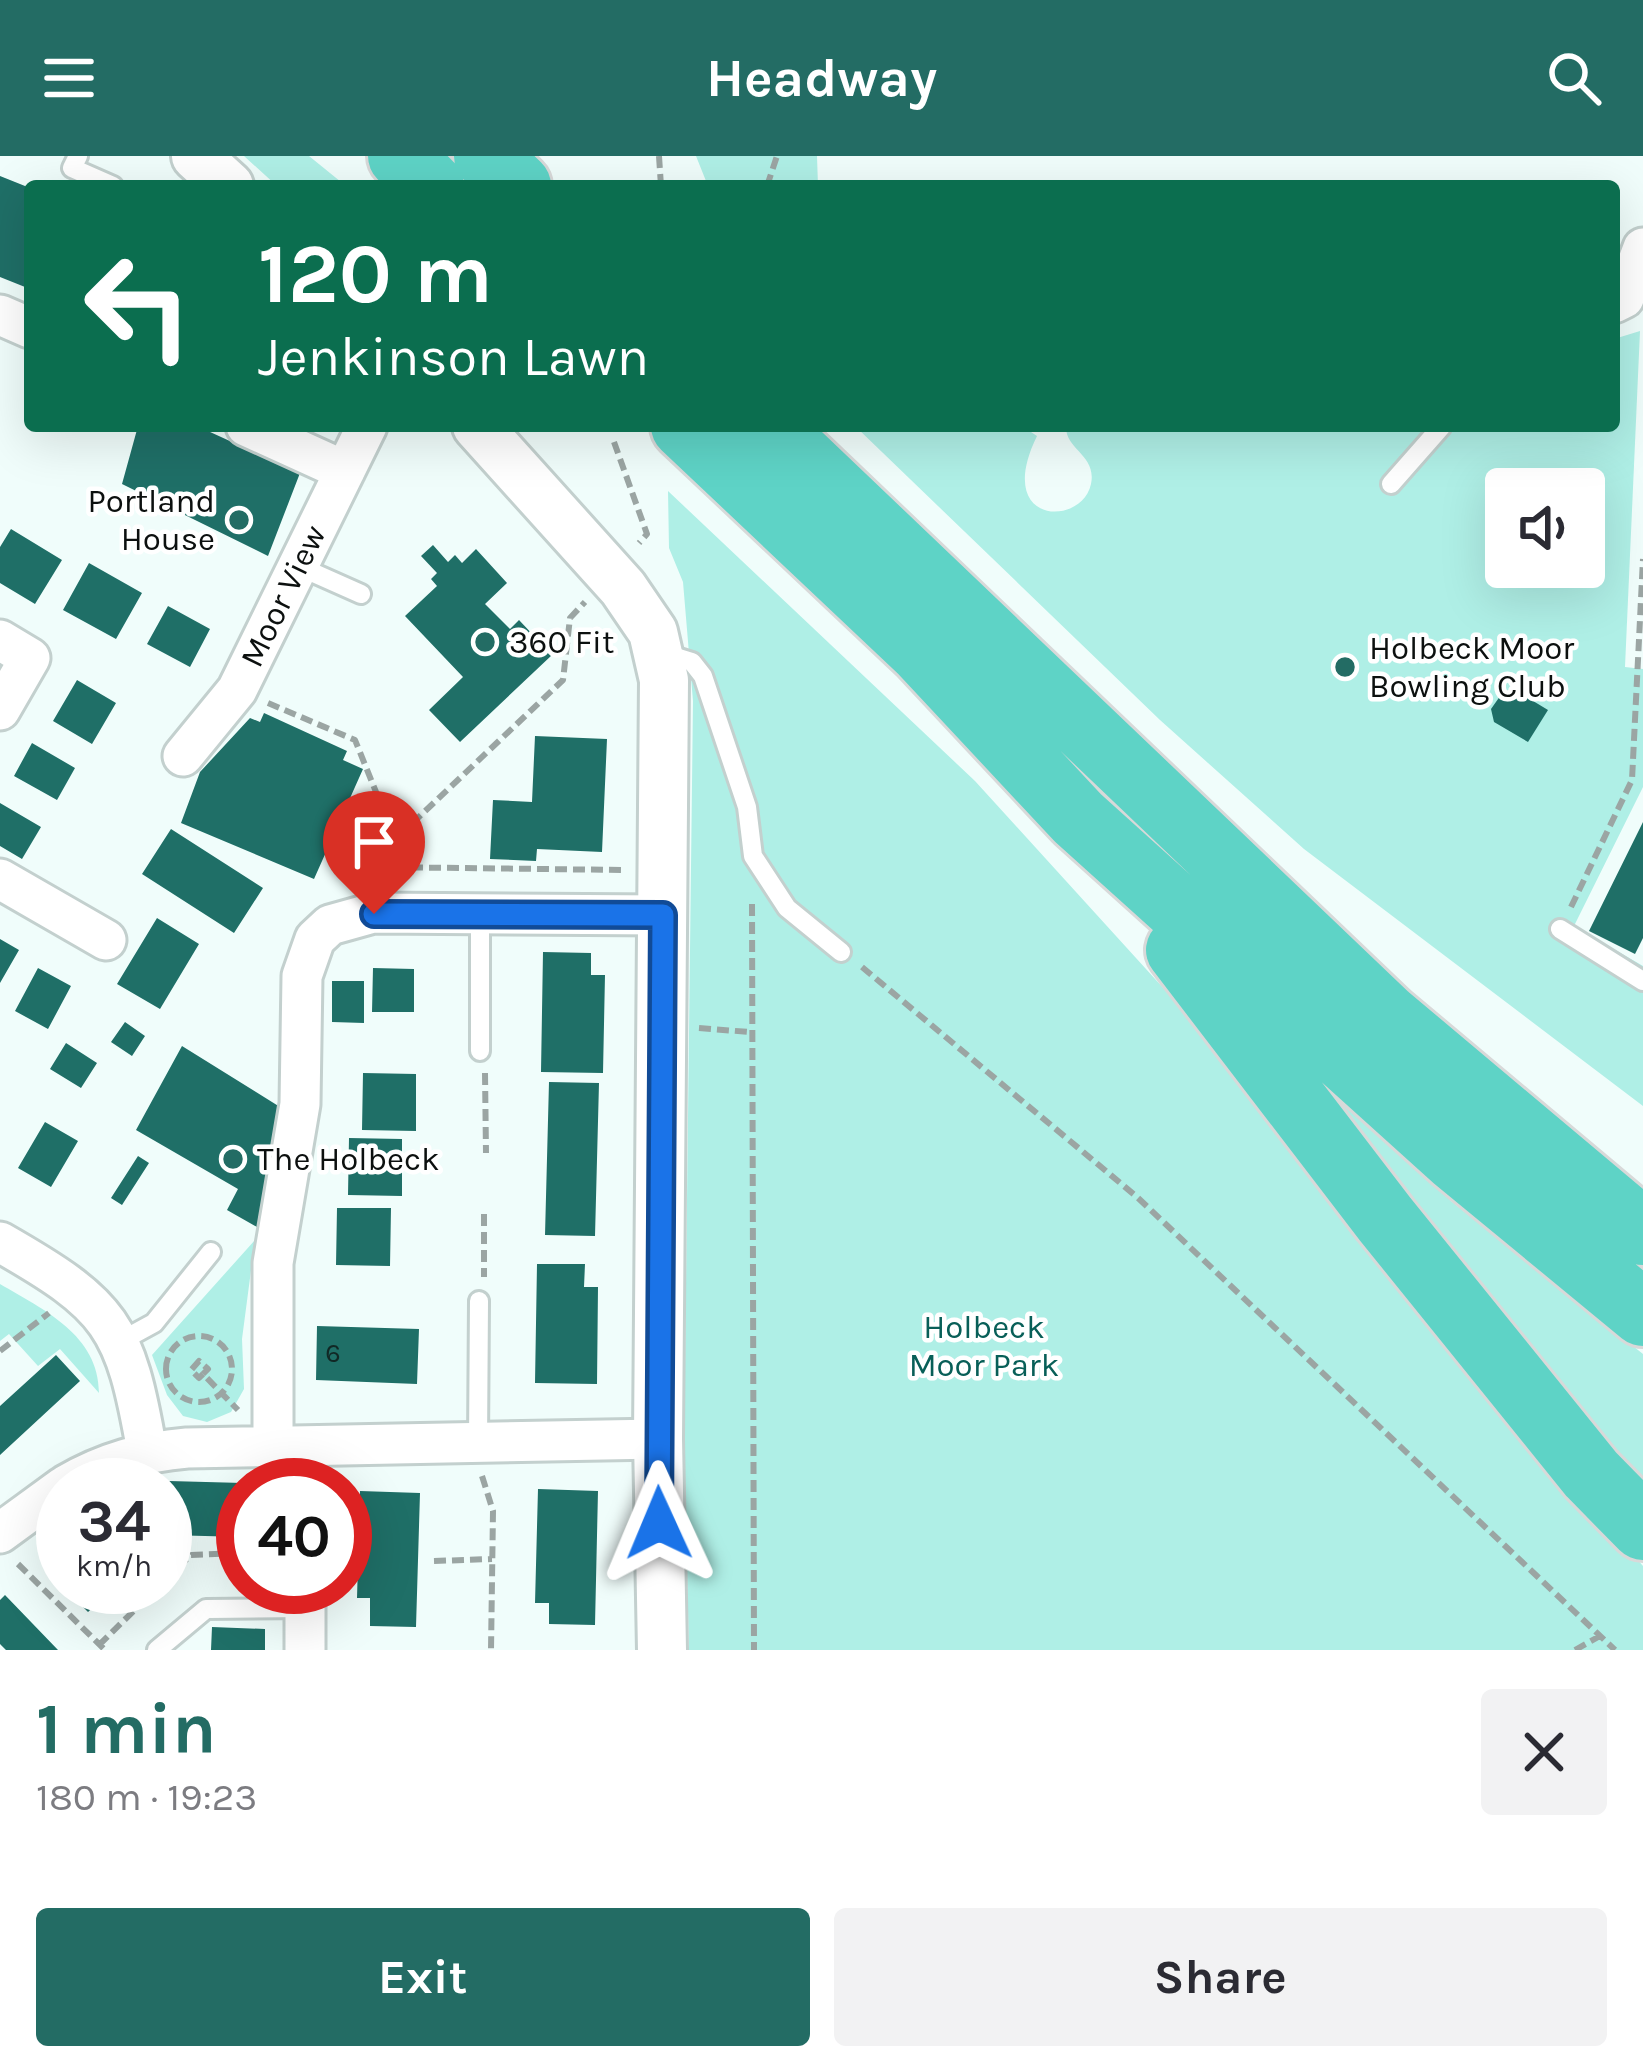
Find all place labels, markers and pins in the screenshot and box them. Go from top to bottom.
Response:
place label: Portland House [87,482,215,558]
marker: Portland House [226,507,252,533]
place label: 360 Fit [509,623,614,661]
marker: 360 Fit [472,629,498,655]
place label: Holbeck Moor Bowling Club [1369,629,1574,705]
marker: Holbeck Moor Bowling Club [1332,654,1358,680]
pin [323,791,425,914]
place label: The Holbeck [257,1140,440,1178]
marker: The Holbeck [220,1146,246,1172]

